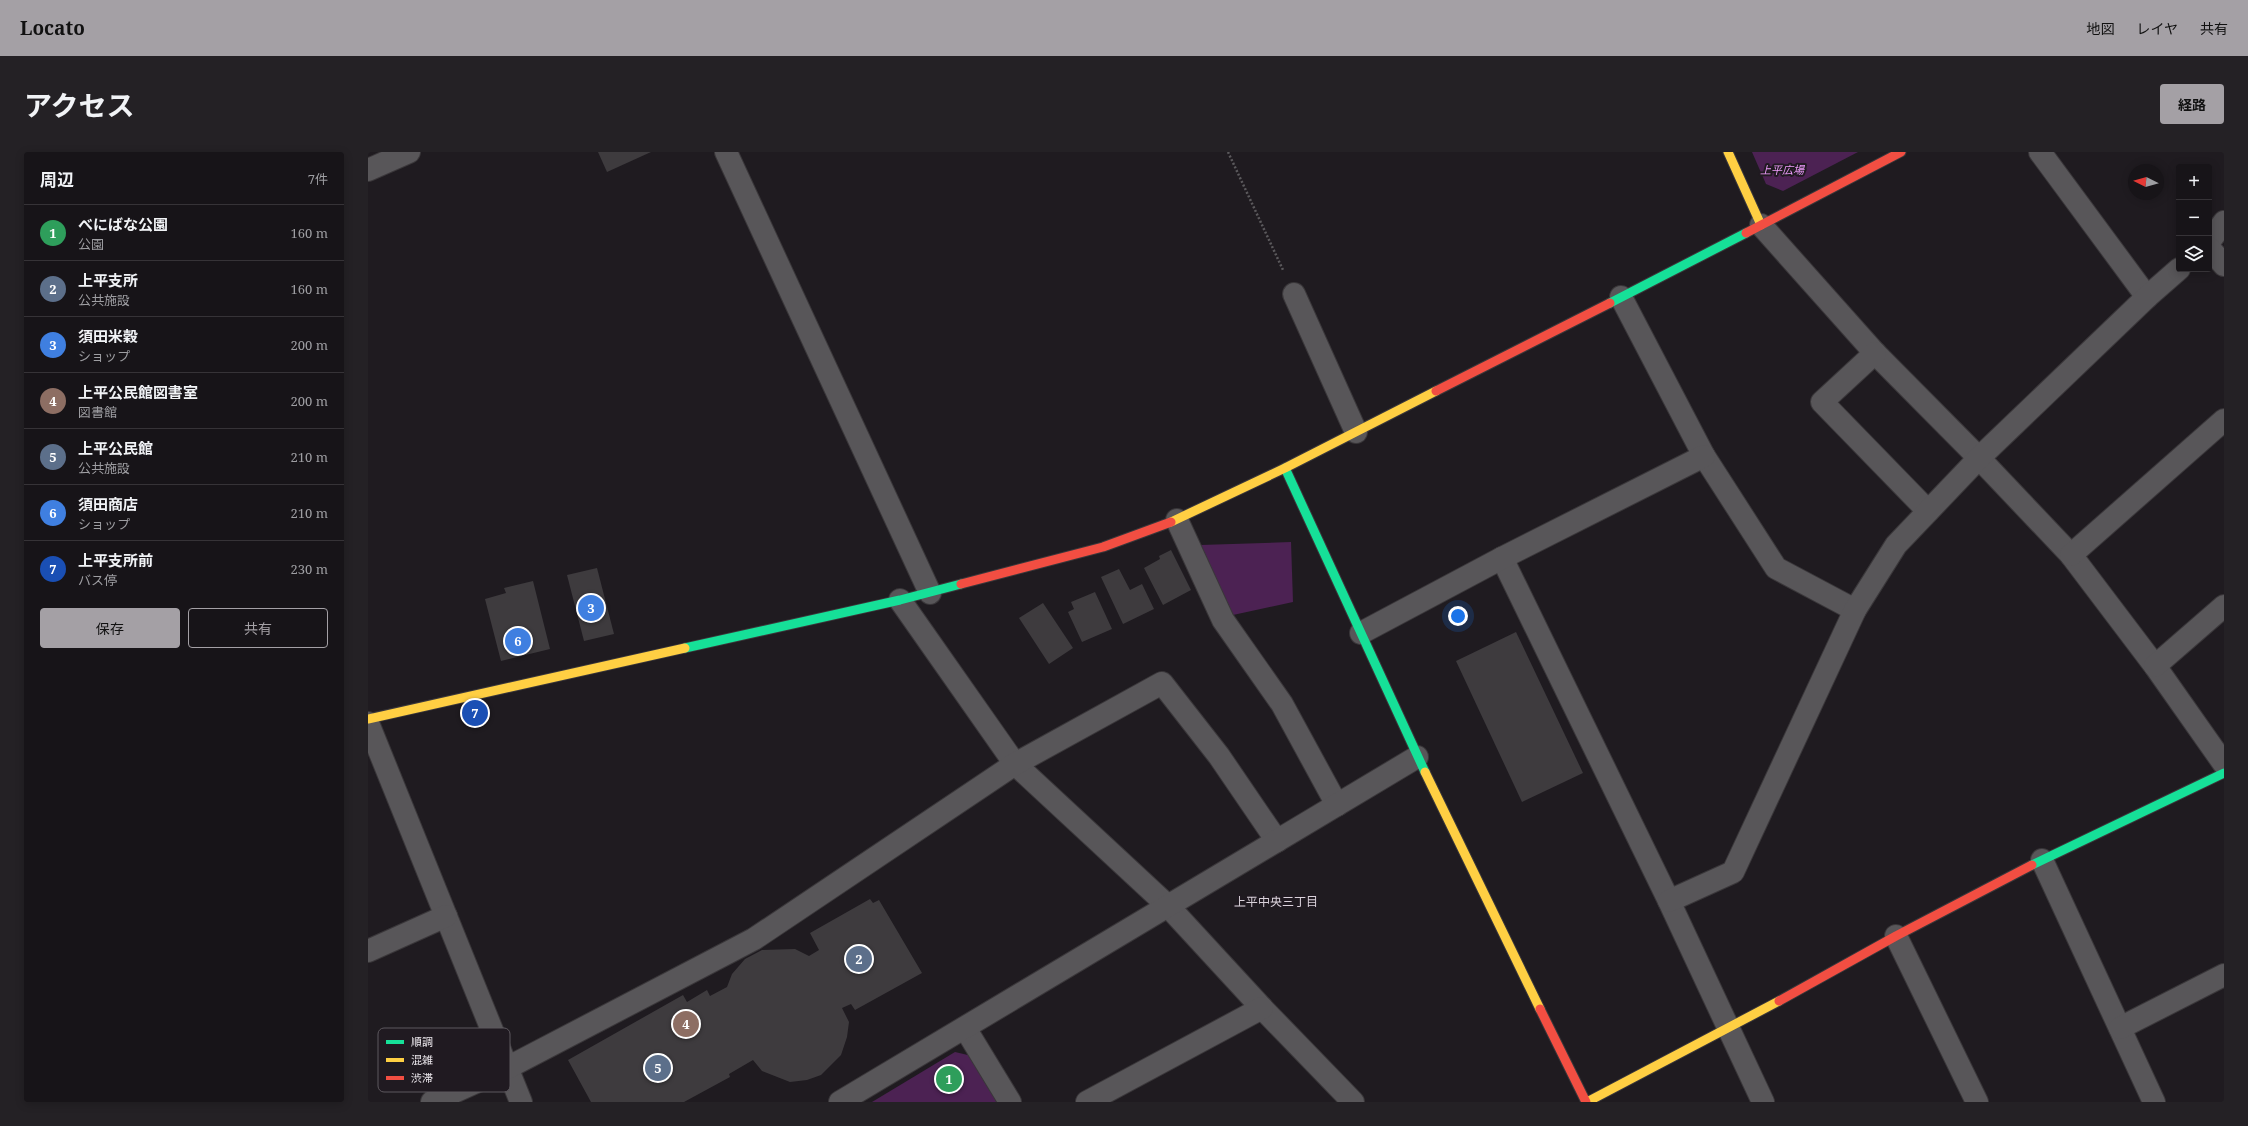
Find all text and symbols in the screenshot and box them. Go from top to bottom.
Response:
text: Locato [20,15,85,41]
text: 地図 [2086,19,2114,38]
text: レイヤ [2136,19,2178,38]
text: 共有 [2200,19,2228,38]
button: 経路 [2160,84,2224,124]
text: アクセス [24,86,135,124]
park label: 上平広場 [1760,162,1806,177]
north arrow [2128,164,2164,200]
map controls [2176,164,2212,272]
button: + [2176,164,2212,200]
text: 周辺 [40,168,74,191]
text: 7件 [308,170,328,188]
button: − [2176,200,2212,236]
text: べにばな公園 [78,214,168,234]
text: 1 [49,224,57,242]
text: 160 m [291,224,328,242]
text: 公園 [78,235,104,253]
button: layers [2176,236,2212,272]
text: 上平支所 [78,270,138,290]
text: 2 [49,280,57,298]
text: 160 m [291,280,328,298]
text: 公共施設 [78,291,130,309]
text: 須田米穀 [78,326,138,346]
text: 3 [49,336,57,354]
text: 200 m [291,336,328,354]
text: ショップ [78,347,130,365]
text: 上平公民館図書室 [78,382,198,402]
text: 4 [49,392,57,410]
text: 200 m [291,392,328,410]
text: 図書館 [78,403,117,421]
text: 上平公民館 [78,438,153,458]
text: 5 [49,448,57,466]
text: 210 m [291,448,328,466]
text: 公共施設 [78,459,130,477]
text: 須田商店 [78,494,138,514]
text: 6 [49,504,57,522]
text: 210 m [291,504,328,522]
text: ショップ [78,515,130,533]
text: 上平支所前 [78,550,153,570]
text: 7 [49,560,57,578]
text: 230 m [291,560,328,578]
text: バス停 [78,571,117,589]
pin: 3 [578,593,604,623]
your location [1448,606,1468,626]
button: 保存 [40,608,180,648]
button: 共有 [188,608,328,648]
pin: 6 [505,626,531,656]
pin: 7 [462,698,488,728]
district label: 上平中央三丁目 [1234,893,1318,910]
pin: 2 [846,944,872,974]
pin: 4 [673,1009,699,1039]
legend [378,1028,510,1092]
text: 順調 [411,1034,433,1049]
text: 混雑 [411,1052,433,1067]
pin: 5 [645,1053,671,1083]
pin: 1 [936,1064,962,1094]
text: 渋滞 [411,1070,433,1085]

